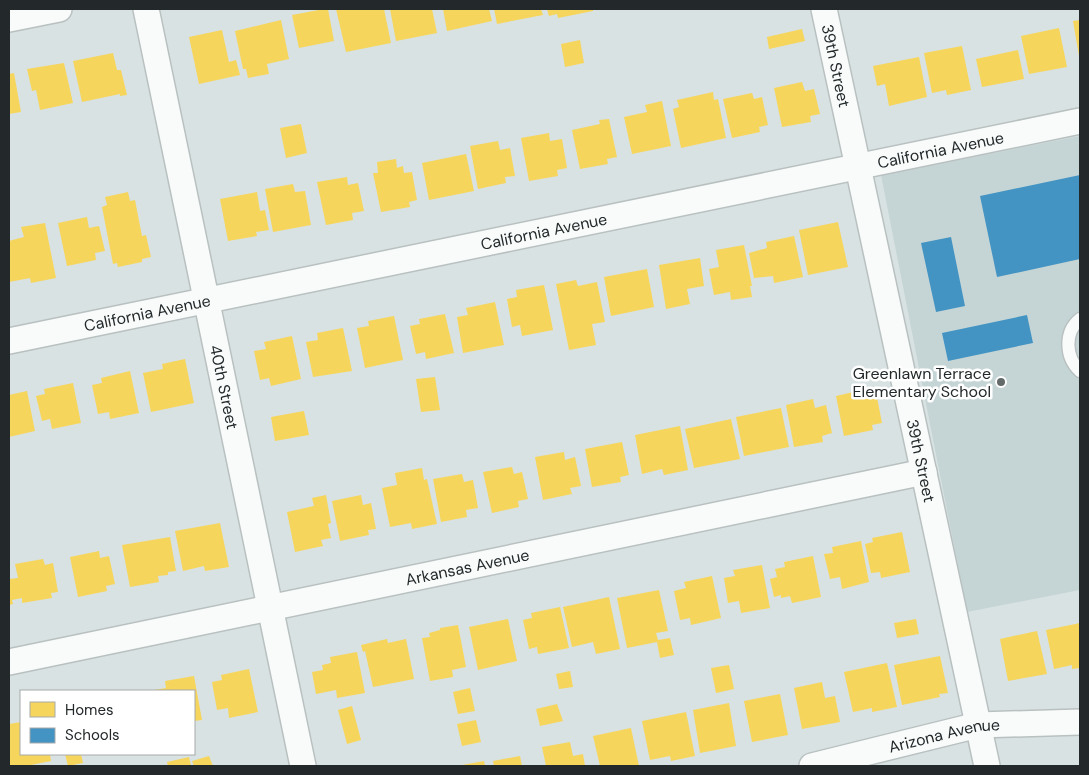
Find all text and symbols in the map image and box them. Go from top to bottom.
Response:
street label: 39th Street [817,22,855,109]
street label: California Avenue [875,126,1006,173]
street label: California Avenue [479,208,609,254]
street label: California Avenue [82,289,212,336]
street label: 40th Street [205,343,243,431]
place label: Greenlawn Terrace Elementary School [853,363,991,402]
marker: Greenlawn Terrace Elementary School [995,376,1007,388]
street label: 39th Street [902,417,940,504]
street label: Arkansas Avenue [403,544,531,590]
legend [20,690,195,755]
text: Homes [65,700,114,720]
street label: Arizona Avenue [886,714,1000,757]
text: Schools [65,725,120,745]

